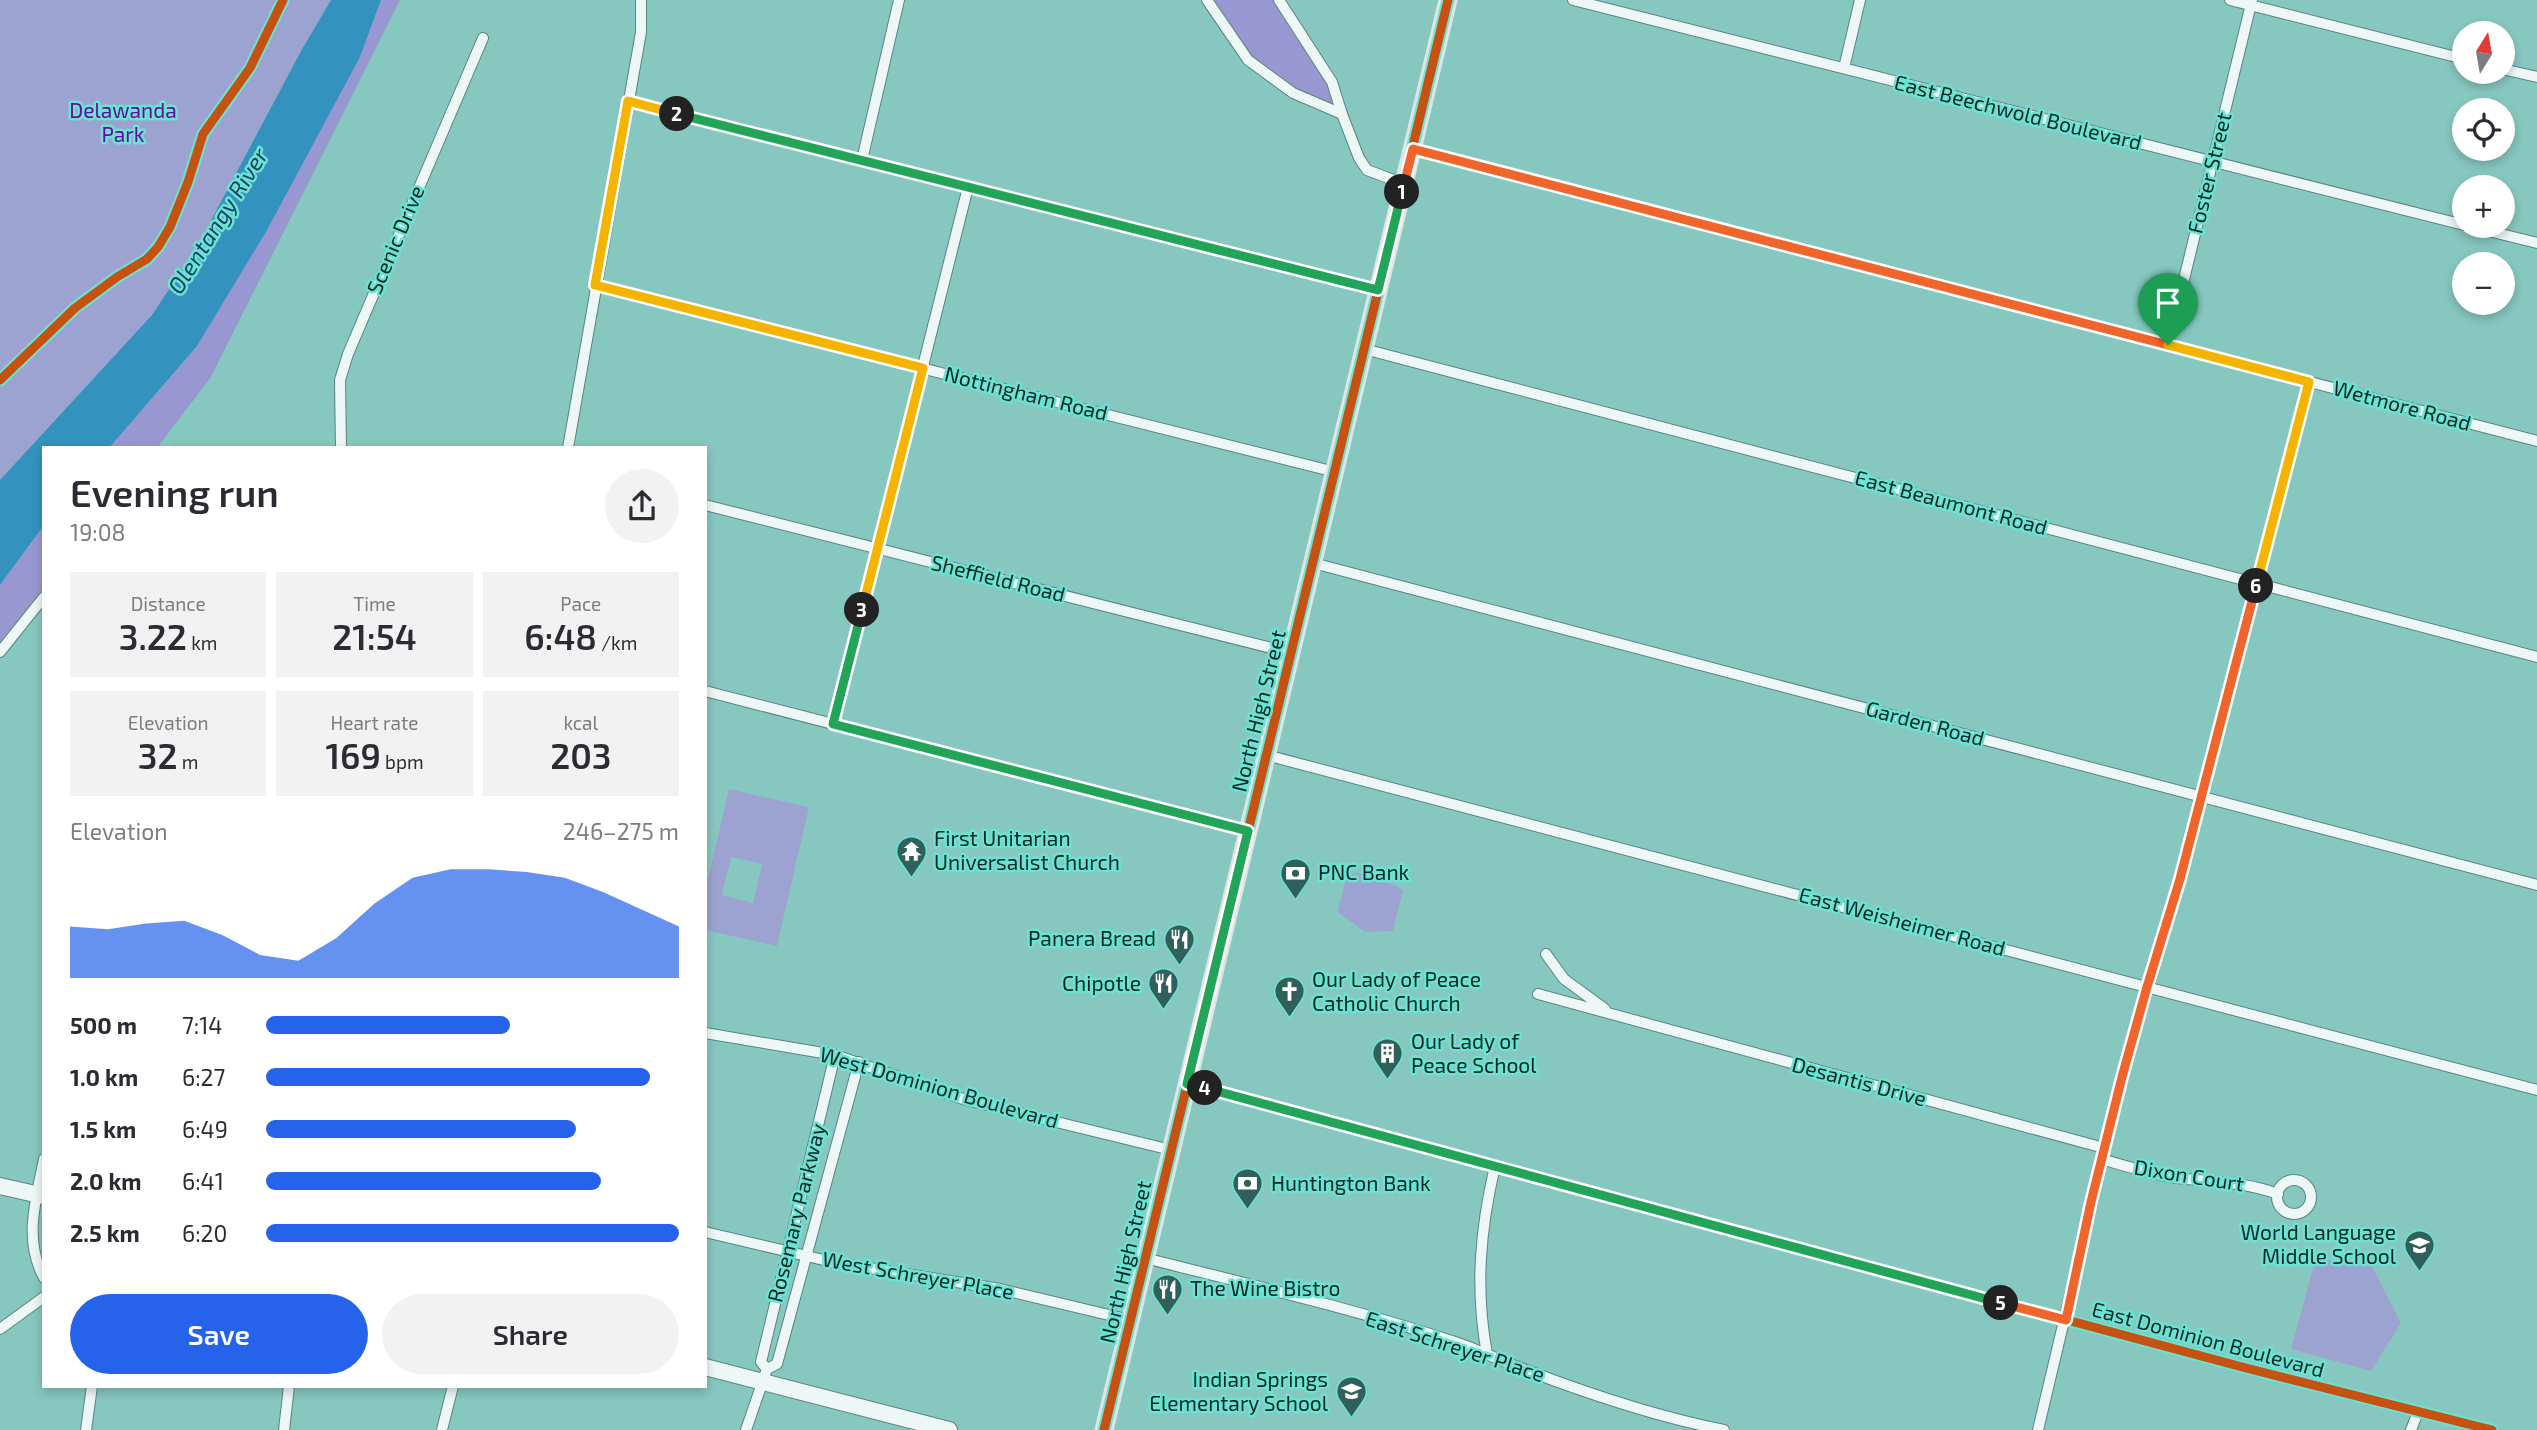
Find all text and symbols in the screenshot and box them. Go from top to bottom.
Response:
north arrow [2452,21,2515,84]
map controls [2452,21,2515,315]
street label: East Beechwold Boulevard [1892,69,2145,154]
pin: 2 [660,96,694,132]
park label: Delawanda Park [69,97,177,146]
button: locate [2452,98,2515,161]
text: 2 [671,102,682,125]
street label: Foster Street [2181,110,2236,236]
water label: Olentangy River [161,141,274,299]
pin: 1 [1384,174,1420,210]
button: + [2452,175,2515,238]
text: 1 [1397,180,1406,203]
street label: Scenic Drive [361,181,429,297]
button: − [2452,252,2515,315]
pin [2138,273,2198,345]
icon: arrive [2149,284,2187,322]
street label: Nottingham Road [942,360,1110,425]
street label: Wetmore Road [2331,374,2474,435]
street label: East Beaumont Road [1853,464,2050,539]
text: Evening run [70,469,279,515]
button: share [605,469,679,543]
text: 19:08 [70,518,126,546]
street label: Sheffield Road [929,549,1068,606]
pin: 6 [2238,568,2274,604]
text: 6 [2250,574,2261,597]
text: Distance [131,592,206,615]
text: Time [353,592,396,615]
text: Pace [560,592,601,615]
pin: 3 [844,592,880,628]
text: 3 [856,598,867,621]
text: 3.22 [119,615,187,657]
text: 21:54 [332,615,417,657]
text: 6:48 [524,615,597,657]
street label: North High Street [1225,627,1290,794]
text: km [187,631,218,654]
text: /km [597,631,637,654]
street label: Garden Road [1863,695,1987,750]
text: Elevation [128,711,208,734]
text: Heart rate [331,711,418,734]
text: kcal [563,711,598,734]
text: 32 [138,734,178,776]
text: 169 [325,734,381,776]
text: 203 [550,734,612,776]
text: m [178,750,198,773]
text: bpm [381,750,424,773]
text: Elevation [70,817,168,845]
text: 246–275 m [563,817,679,845]
place label: First Unitarian Universalist Church [934,825,1120,874]
temple icon: First Unitarian Universalist Church [894,834,928,878]
bank icon: PNC Bank [1278,856,1312,900]
place label: PNC Bank [1318,859,1410,884]
street label: East Weisheimer Road [1797,881,2008,960]
restaurant icon: Panera Bread [1162,922,1196,966]
place label: Panera Bread [1028,925,1156,950]
place label: Our Lady of Peace Catholic Church [1312,966,1481,1015]
restaurant icon: Chipotle [1147,967,1181,1011]
place label: Chipotle [1062,970,1141,995]
church icon: Our Lady of Peace Catholic Church [1272,975,1306,1019]
text: 500 m [70,1011,137,1039]
text: 7:14 [182,1011,223,1039]
place label: Our Lady of Peace School [1411,1028,1537,1077]
building icon: Our Lady of Peace School [1371,1037,1405,1081]
street label: West Dominion Boulevard [817,1040,1062,1133]
street label: Desantis Drive [1789,1051,1929,1110]
text: 1.0 km [70,1063,138,1091]
text: 6:27 [182,1063,225,1091]
pin: 4 [1188,1070,1222,1106]
text: 4 [1198,1076,1211,1099]
text: 1.5 km [70,1115,136,1143]
text: 6:49 [182,1115,228,1143]
street label: Rosemary Parkway [761,1121,830,1305]
street label: Dixon Court [2132,1153,2246,1196]
text: 2.0 km [70,1167,142,1195]
text: 6:41 [182,1167,224,1195]
bank icon: Huntington Bank [1231,1167,1265,1211]
place label: Huntington Bank [1271,1170,1431,1195]
street label: North High Street [1094,1178,1155,1345]
text: 2.5 km [70,1219,140,1247]
text: 6:20 [182,1219,227,1247]
place label: World Language Middle School [2241,1219,2397,1268]
school or university icon: World Language Middle School [2402,1228,2436,1272]
street label: West Schreyer Place [820,1245,1016,1304]
restaurant icon: The Wine Bistro [1150,1272,1184,1316]
place label: The Wine Bistro [1190,1275,1340,1300]
pin: 5 [1983,1286,2018,1320]
text: 5 [1995,1291,2006,1314]
button: Save [70,1294,368,1374]
button: Share [382,1294,679,1374]
street label: East Dominion Boulevard [2089,1295,2327,1382]
street label: East Schreyer Place [1363,1305,1548,1386]
place label: Indian Springs Elementary School [1149,1366,1329,1415]
school or university icon: Indian Springs Elementary School [1334,1375,1368,1419]

